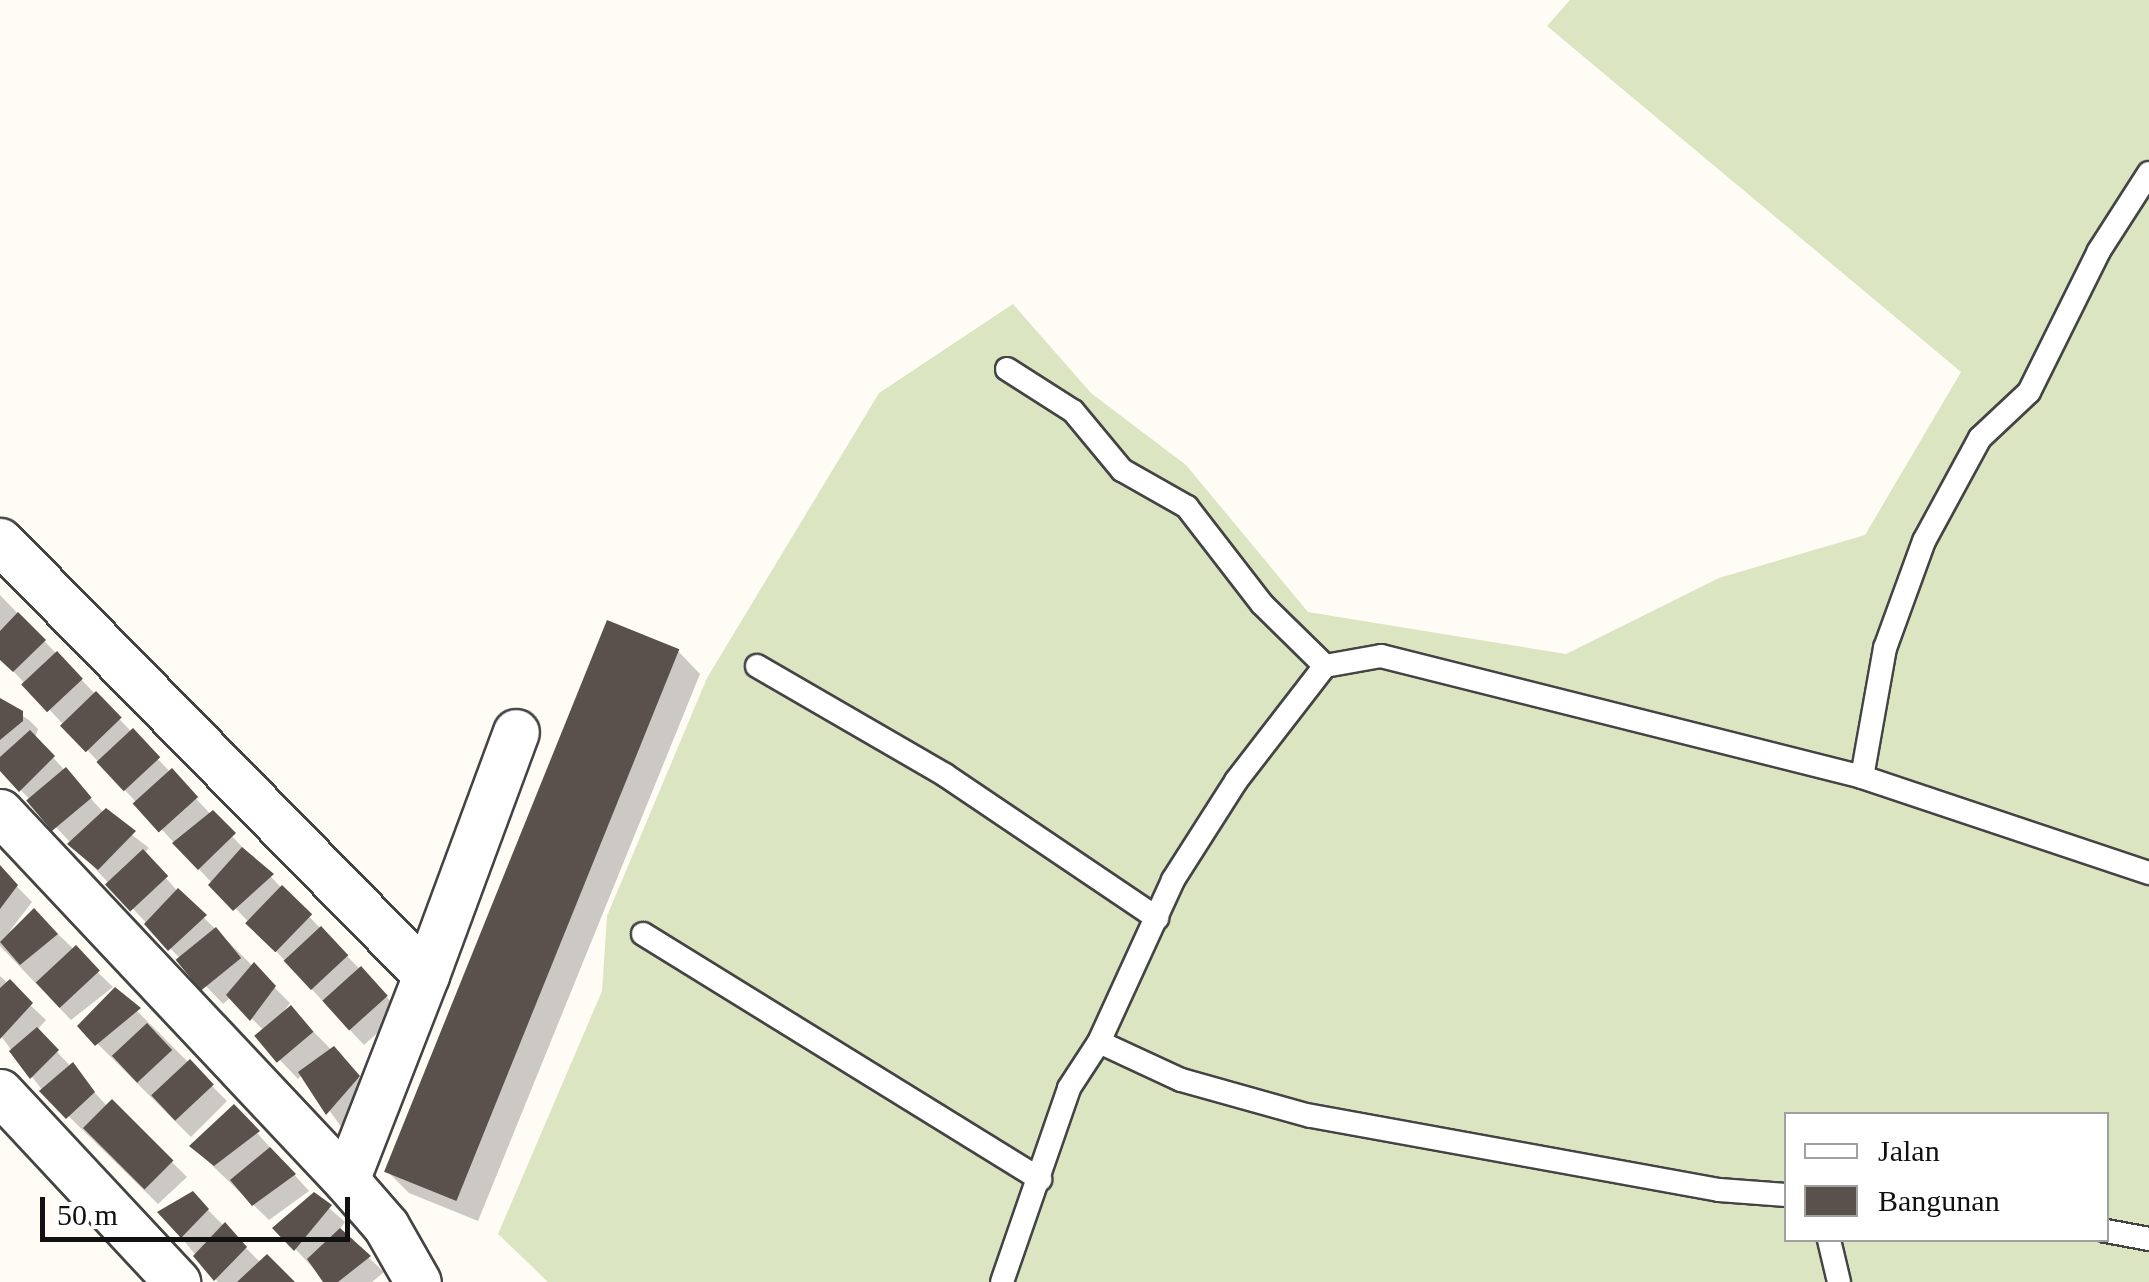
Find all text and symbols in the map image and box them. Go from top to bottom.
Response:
legend [1784,1112,2109,1242]
text: Jalan [1878,1134,1940,1167]
scale bar [45,1177,355,1239]
text: Bangunan [1878,1184,2000,1217]
text: 50 m [57,1198,118,1231]

